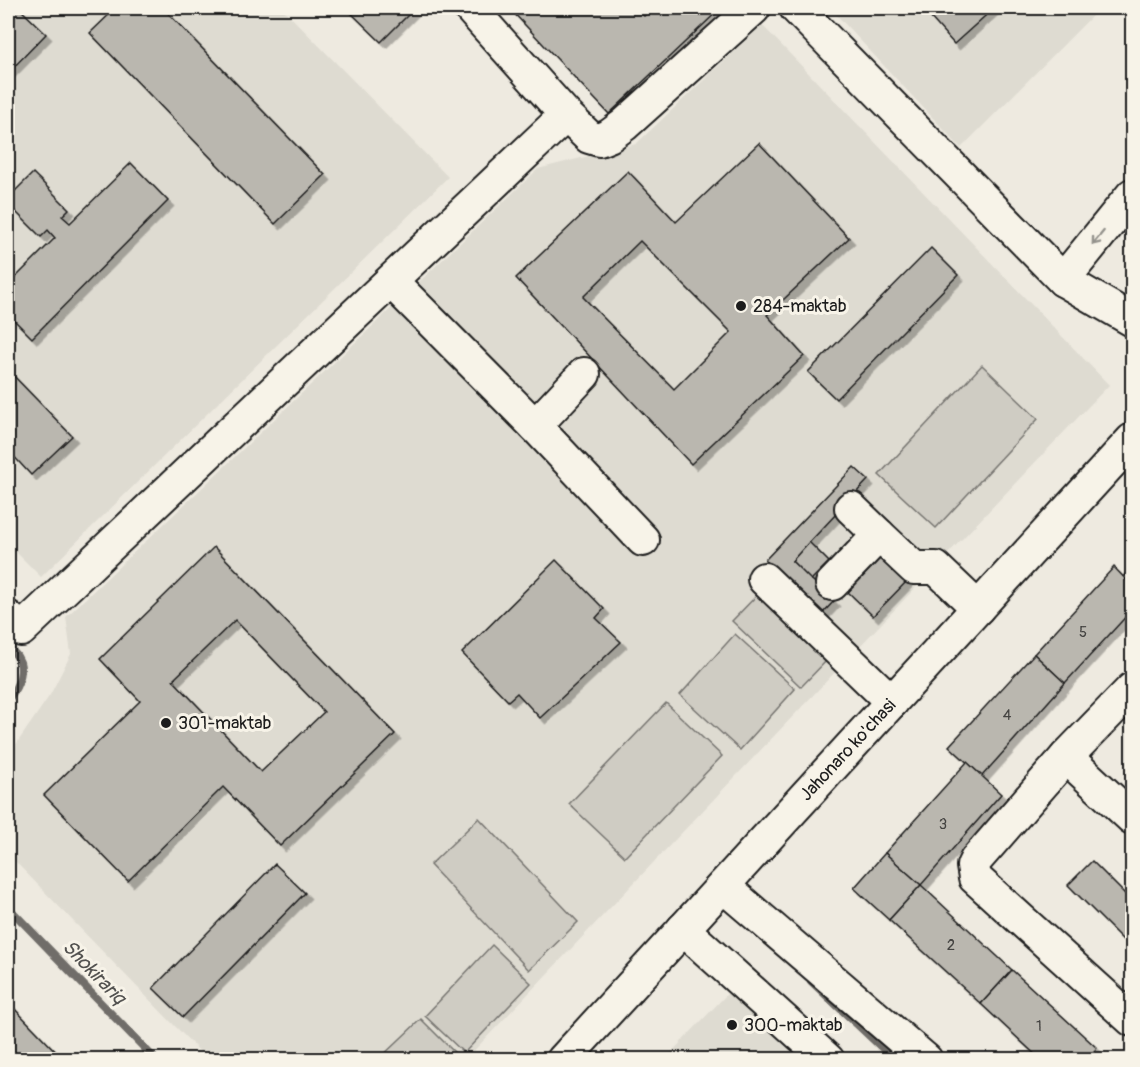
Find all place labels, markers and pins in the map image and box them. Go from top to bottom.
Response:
place label: 284-maktab [753,295,847,318]
marker: 284-maktab [734,299,748,313]
place label: 301-maktab [178,712,272,735]
marker: 301-maktab [159,716,173,730]
place label: 300-maktab [744,1014,843,1037]
marker: 300-maktab [725,1018,739,1032]

